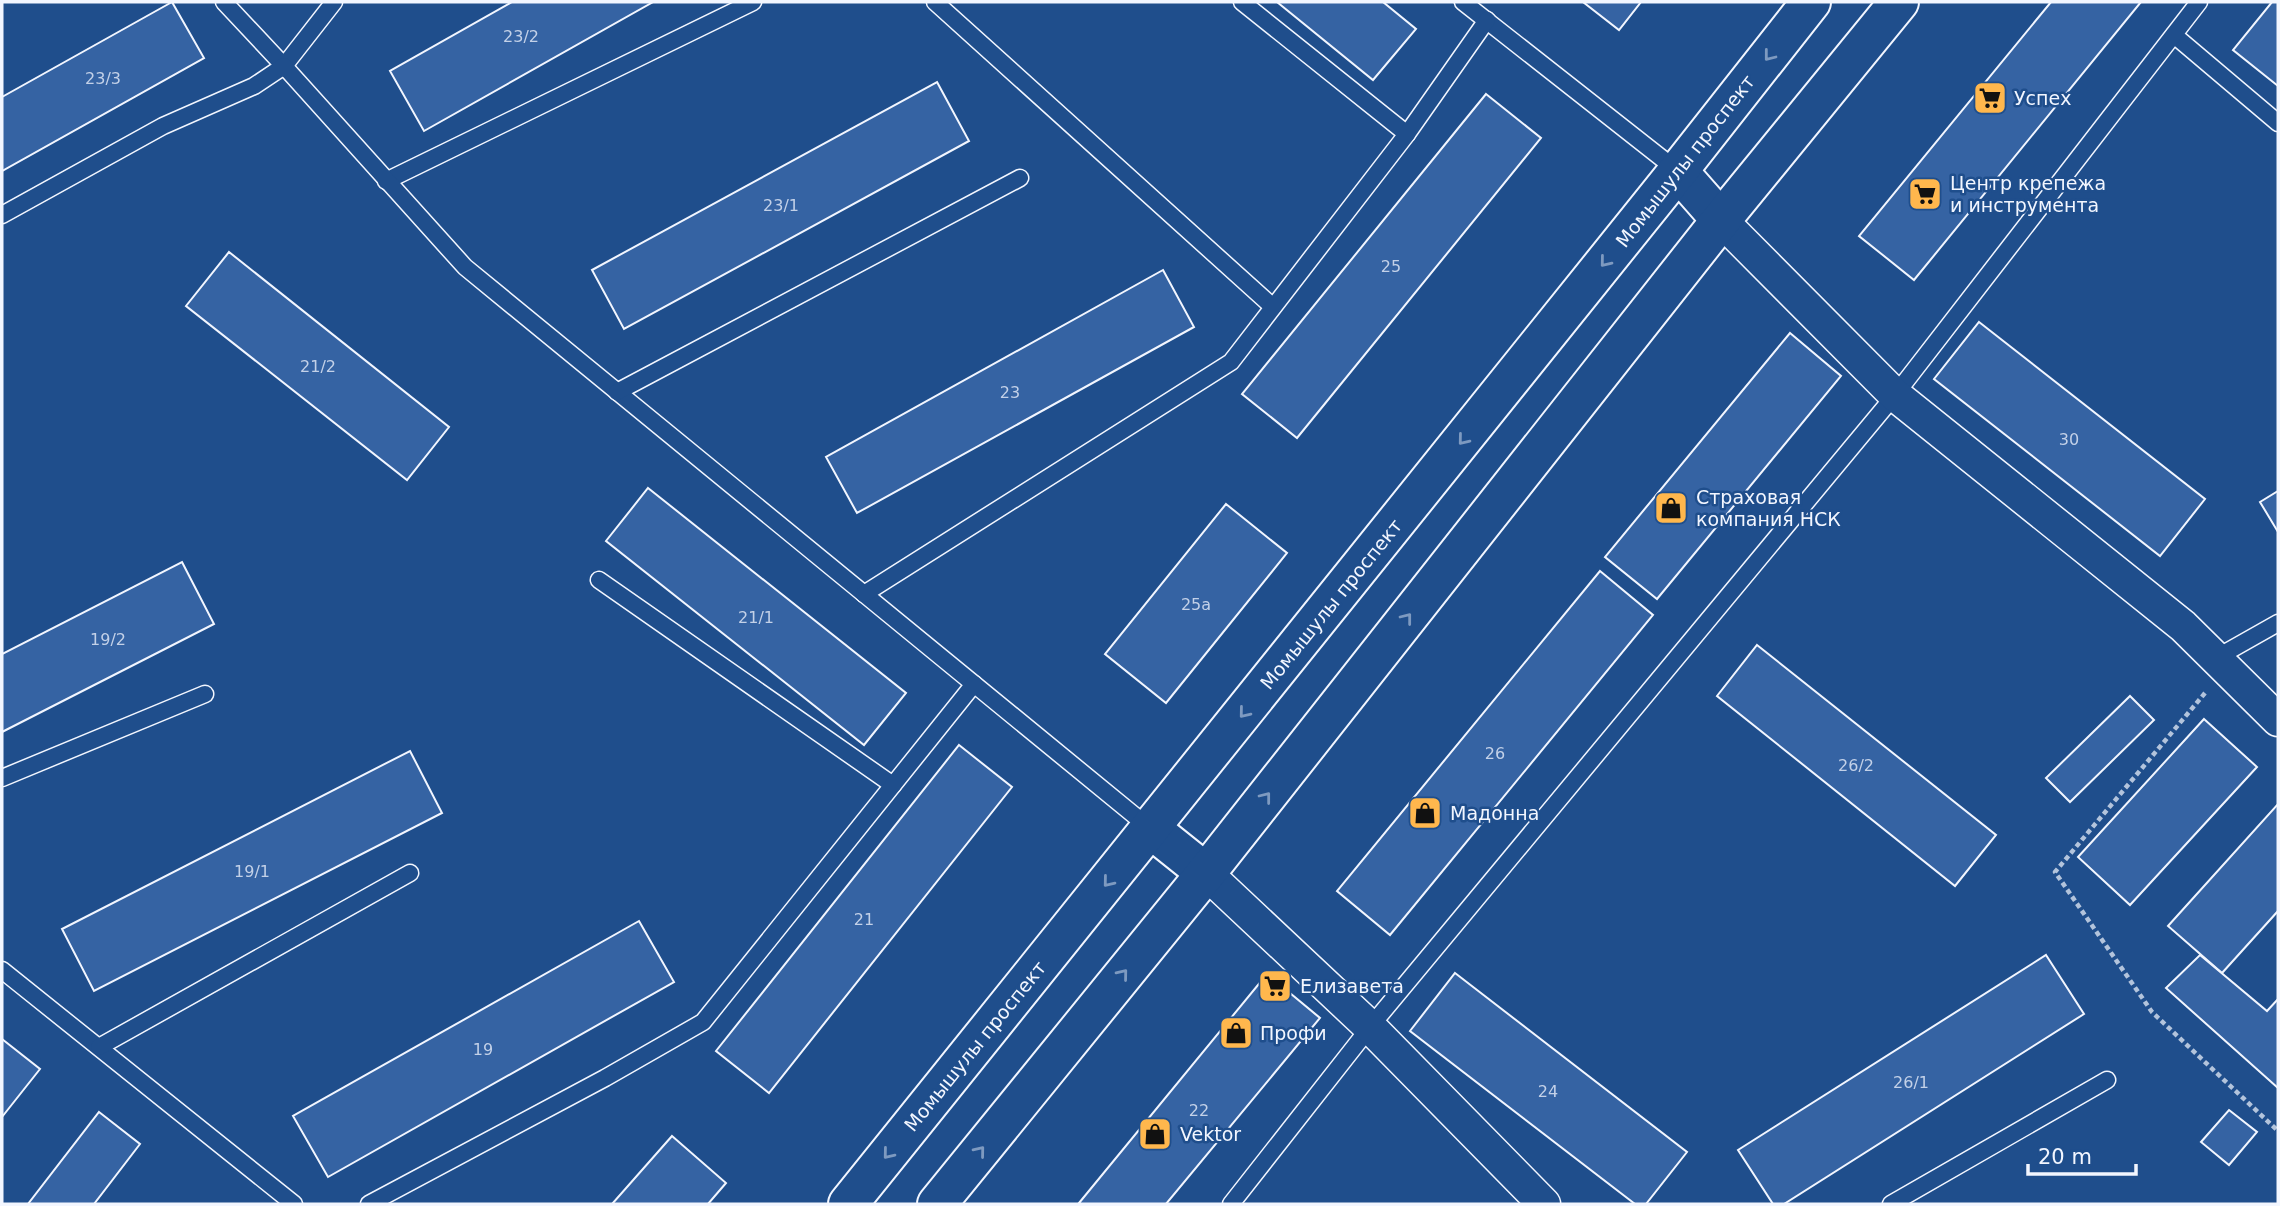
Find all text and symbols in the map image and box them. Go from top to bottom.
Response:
house number: 23/2 [503,27,539,46]
one-way arrow [1764,48,1777,60]
house number: 23/3 [85,69,121,88]
street label: Момышулы проспект [1611,71,1759,251]
supermarket icon: Успех [1971,79,2009,117]
place label: Успех [2014,87,2071,109]
place label: Центр крепежа и инструмента [1950,172,2106,216]
supermarket icon: Центр крепежа и инструмента [1906,175,1944,213]
house number: 23/1 [763,196,799,215]
one-way arrow [1601,254,1613,267]
house number: 25 [1381,257,1401,276]
house number: 21/2 [300,357,336,376]
house number: 23 [1000,383,1020,402]
house number: 30 [2059,430,2079,449]
one-way arrow [1458,432,1471,444]
place label: Страховая компания НСК [1696,486,1841,530]
shop icon: Страховая компания НСК [1652,489,1690,527]
street label: Момышулы проспект [1256,515,1406,693]
house number: 25а [1181,595,1211,614]
house number: 21/1 [738,608,774,627]
one-way arrow [1398,614,1411,626]
house number: 19/2 [90,630,126,649]
one-way arrow [1240,705,1252,718]
house number: 26 [1485,744,1505,763]
house number: 26/2 [1838,756,1874,775]
one-way arrow [1257,792,1270,804]
shop icon: Мадонна [1406,794,1444,832]
place label: Мадонна [1450,802,1539,824]
house number: 19/1 [234,862,270,881]
one-way arrow [1104,874,1117,886]
house number: 21 [854,910,874,929]
street label: Момышулы проспект [900,957,1050,1135]
supermarket icon: Елизавета [1256,967,1294,1005]
one-way arrow [1115,970,1128,982]
place label: Елизавета [1300,975,1404,997]
shop icon: Профи [1217,1014,1255,1052]
place label: Профи [1260,1022,1327,1044]
house number: 19 [473,1040,493,1059]
house number: 26/1 [1893,1073,1929,1092]
house number: 24 [1538,1082,1558,1101]
house number: 22 [1189,1101,1209,1120]
shop icon: Vektor [1136,1115,1174,1153]
place label: Vektor [1180,1123,1241,1145]
scale bar [2028,1132,2136,1176]
text: 20 m [2038,1145,2092,1169]
one-way arrow [884,1147,897,1159]
one-way arrow [972,1147,985,1159]

